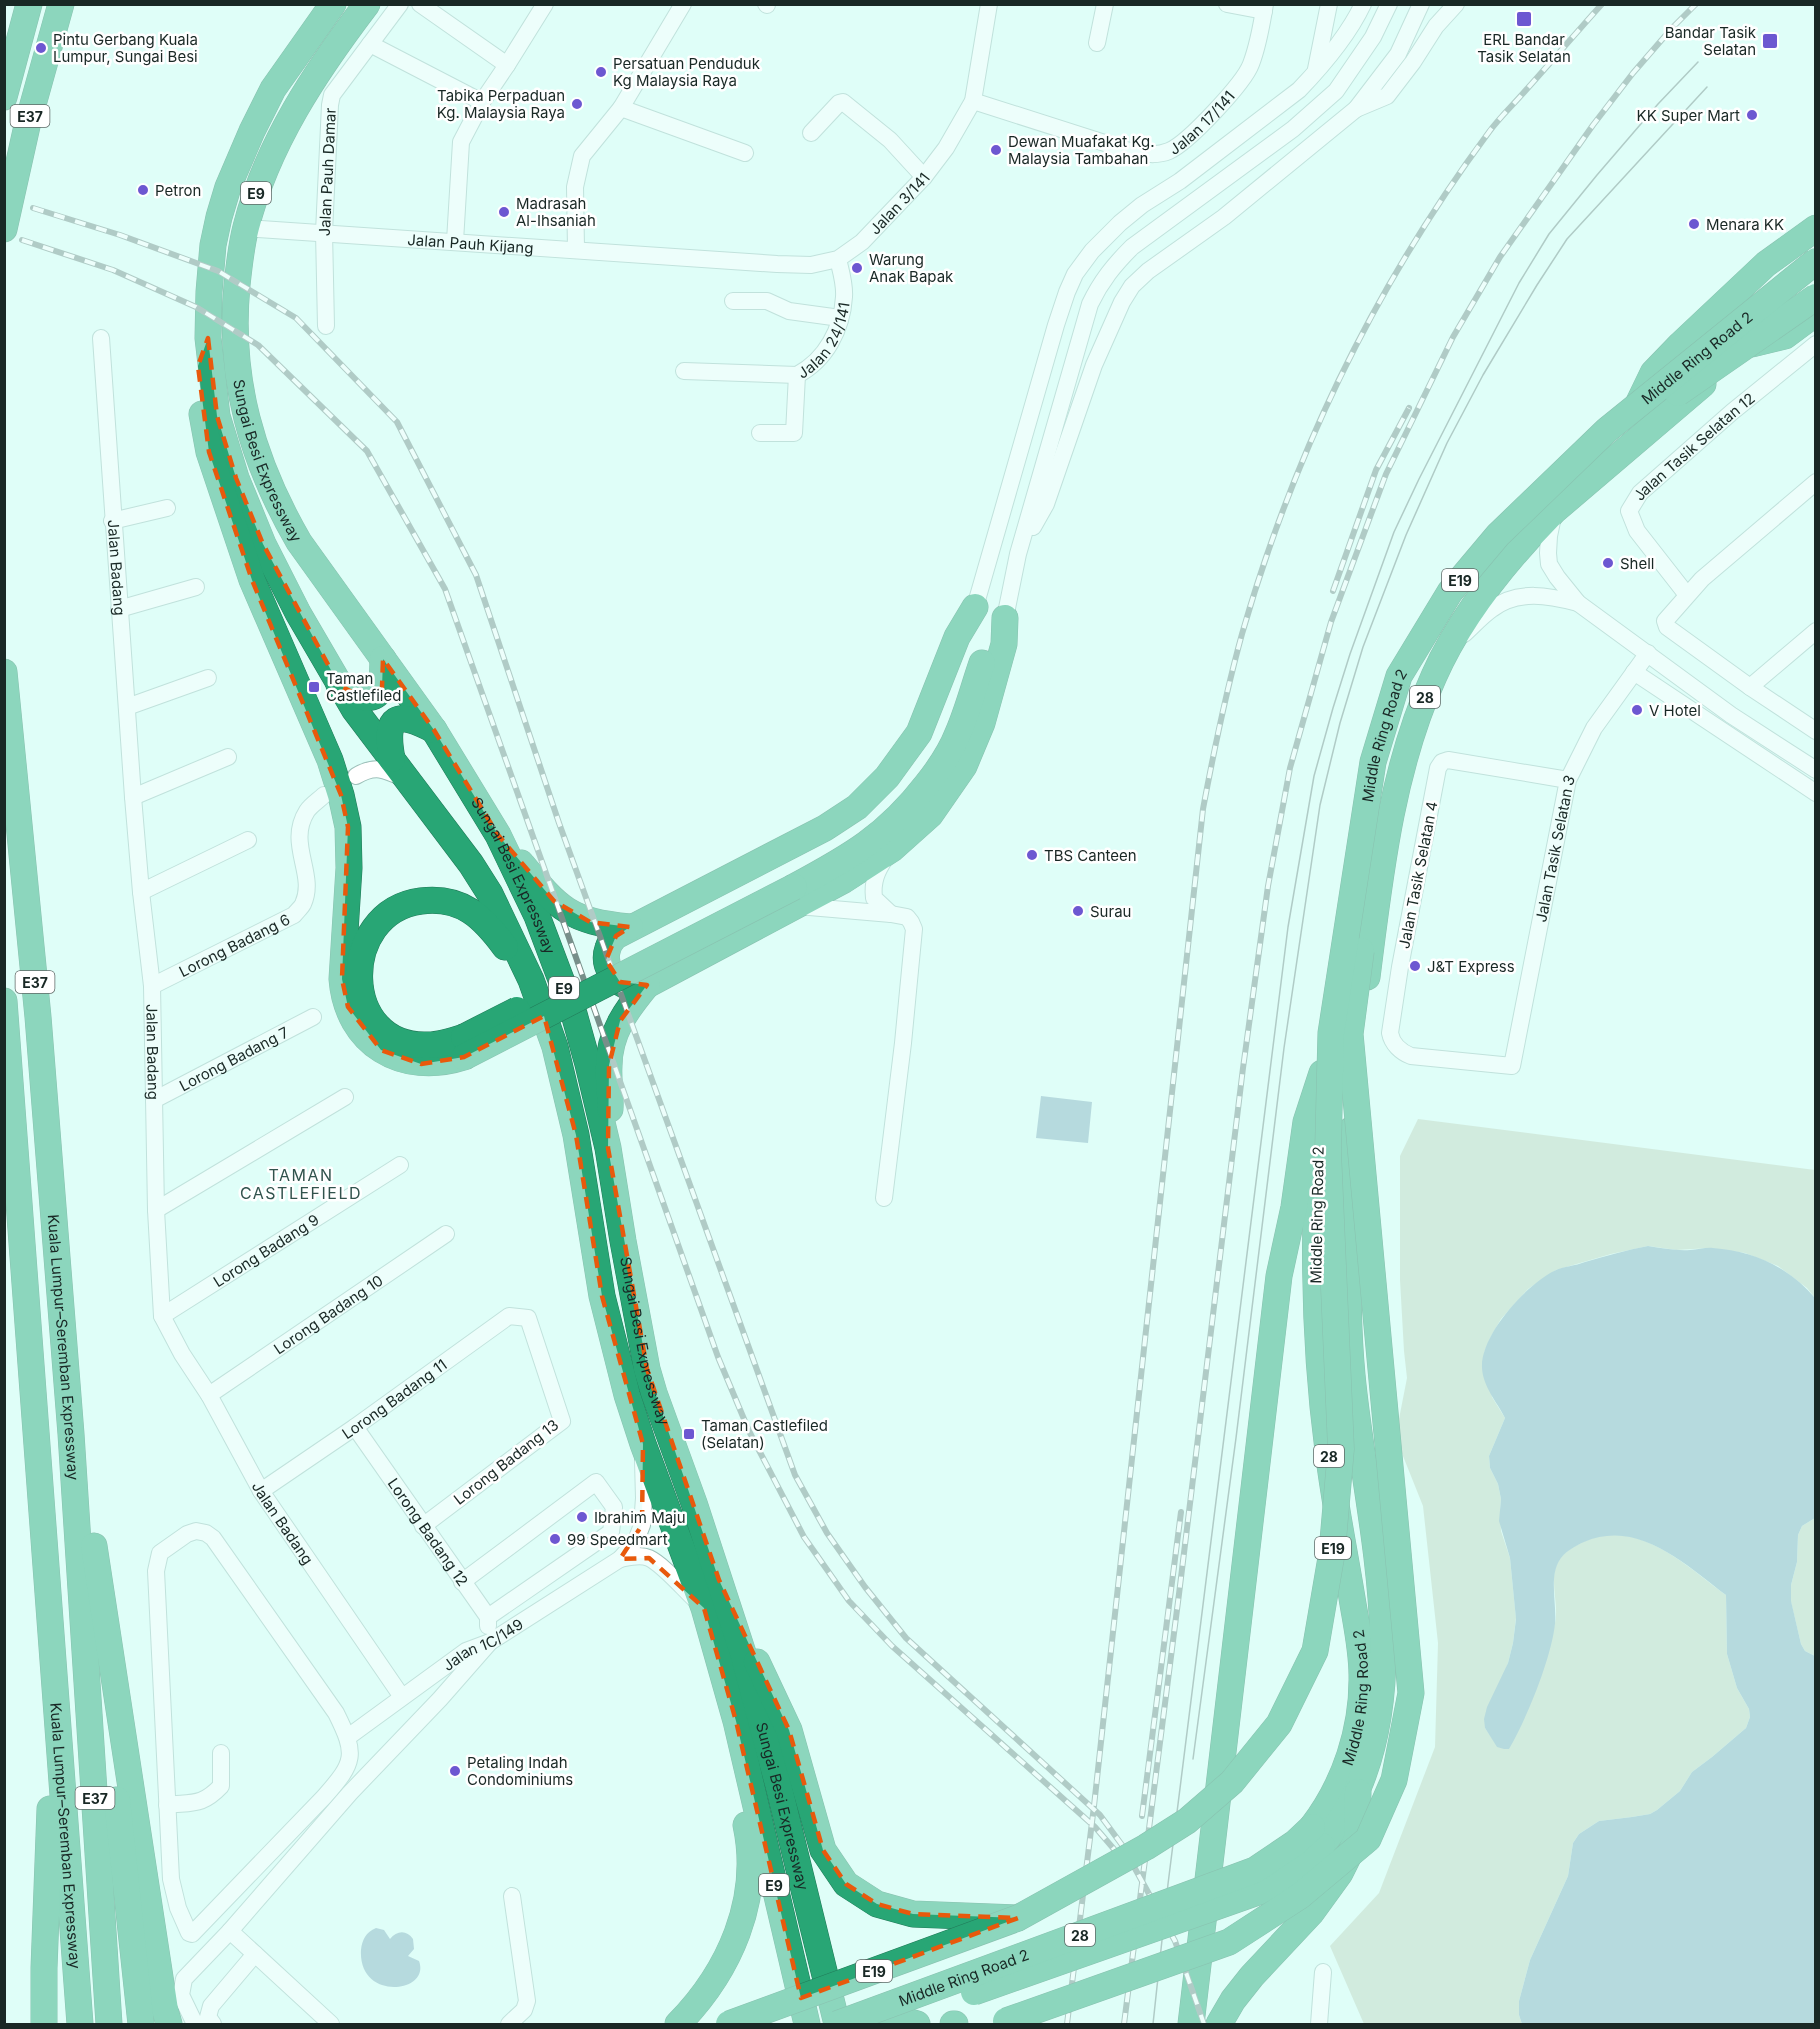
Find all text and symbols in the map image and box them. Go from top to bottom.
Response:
marker: ERL Bandar Tasik Selatan [1515,10,1533,28]
place label: Bandar Tasik Selatan [1665,23,1757,59]
place label: Pintu Gerbang Kuala Lumpur, Sungai Besi [53,30,198,66]
place label: ERL Bandar Tasik Selatan [1477,30,1571,66]
marker: Bandar Tasik Selatan [1761,32,1779,50]
marker: Pintu Gerbang Kuala Lumpur, Sungai Besi [34,41,48,55]
place label: Persatuan Penduduk Kg Malaysia Raya [613,54,761,90]
marker: Persatuan Penduduk Kg Malaysia Raya [594,65,608,79]
place label: Tabika Perpaduan Kg. Malaysia Raya [437,86,565,122]
street label: Jalan 17/141 [1165,87,1238,159]
marker: Tabika Perpaduan Kg. Malaysia Raya [570,97,584,111]
road number: E37 [10,105,50,127]
place label: KK Super Mart [1637,106,1740,125]
street label: Jalan Pauh Damar [314,107,339,237]
marker: KK Super Mart [1745,108,1759,122]
place label: Dewan Muafakat Kg. Malaysia Tambahan [1008,132,1154,168]
marker: Dewan Muafakat Kg. Malaysia Tambahan [989,143,1003,157]
street label: Jalan 3/141 [865,169,933,238]
place label: Petron [155,181,201,200]
road number: E9 [241,182,271,204]
marker: Petron [136,183,150,197]
place label: Madrasah Al-Ihsaniah [516,194,596,230]
marker: Madrasah Al-Ihsaniah [497,205,511,219]
place label: Menara KK [1706,215,1784,234]
marker: Menara KK [1687,217,1701,231]
street label: Jalan Pauh Kijang [407,230,534,257]
place label: Warung Anak Bapak [869,250,954,286]
marker: Warung Anak Bapak [850,261,864,275]
street label: Jalan 24/141 [794,301,853,382]
street label: Middle Ring Road 2 [1637,307,1756,408]
street label: Sungai Besi Expressway [230,378,307,546]
street label: Jalan Tasik Selatan 12 [1628,388,1758,504]
street label: Jalan Badang [104,519,130,616]
place label: Shell [1620,554,1655,573]
marker: Shell [1601,556,1615,570]
road number: E19 [1442,569,1478,591]
street label: Middle Ring Road 2 [1357,665,1411,803]
place label: Taman Castlefiled [326,669,401,705]
marker: Taman Castlefiled [307,680,321,694]
road number: 28 [1410,686,1440,708]
place label: V Hotel [1649,701,1701,720]
marker: V Hotel [1630,703,1644,717]
street label: Jalan Tasik Selatan 3 [1531,771,1579,924]
street label: Sungai Besi Expressway [468,793,560,957]
street label: Jalan Tasik Selatan 4 [1394,800,1442,950]
place label: TBS Canteen [1044,846,1137,865]
marker: TBS Canteen [1025,848,1039,862]
place label: Surau [1090,902,1131,921]
marker: Surau [1071,904,1085,918]
street label: Lorong Badang 6 [176,909,293,981]
place label: J&T Express [1427,957,1515,976]
marker: J&T Express [1408,959,1422,973]
road number: E37 [15,971,54,993]
road number: E9 [549,977,579,999]
street label: Jalan Badang [143,1004,164,1100]
street label: Lorong Badang 7 [176,1022,292,1095]
street label: Middle Ring Road 2 [1306,1146,1328,1284]
district label: TAMAN CASTLEFIELD [240,1165,362,1203]
street label: Lorong Badang 9 [209,1209,322,1291]
street label: Kuala Lumpur–Seremban Expressway [44,1214,84,1481]
street label: Sungai Besi Expressway [617,1255,675,1428]
street label: Lorong Badang 10 [270,1270,386,1358]
street label: Lorong Badang 11 [338,1355,450,1443]
street label: Lorong Badang 13 [450,1415,562,1509]
place label: Taman Castlefiled (Selatan) [701,1416,828,1452]
marker: Taman Castlefiled (Selatan) [682,1427,696,1441]
road number: 28 [1314,1445,1344,1467]
street label: Lorong Badang 12 [384,1474,473,1590]
street label: Jalan Badang [248,1478,318,1568]
place label: Ibrahim Maju [594,1508,686,1527]
marker: Ibrahim Maju [575,1510,589,1524]
place label: 99 Speedmart [567,1530,668,1549]
marker: 99 Speedmart [548,1532,562,1546]
road number: E19 [1315,1537,1351,1559]
street label: Jalan 1C/149 [439,1614,527,1675]
street label: Middle Ring Road 2 [1337,1628,1372,1768]
street label: Kuala Lumpur–Seremban Expressway [47,1702,85,1970]
street label: Sungai Besi Expressway [752,1720,813,1893]
place label: Petaling Indah Condominiums [467,1753,573,1789]
marker: Petaling Indah Condominiums [448,1764,462,1778]
road number: E37 [76,1787,115,1809]
road number: E9 [759,1874,789,1896]
road number: 28 [1065,1924,1095,1946]
street label: Middle Ring Road 2 [896,1945,1031,2010]
road number: E19 [856,1960,892,1982]

